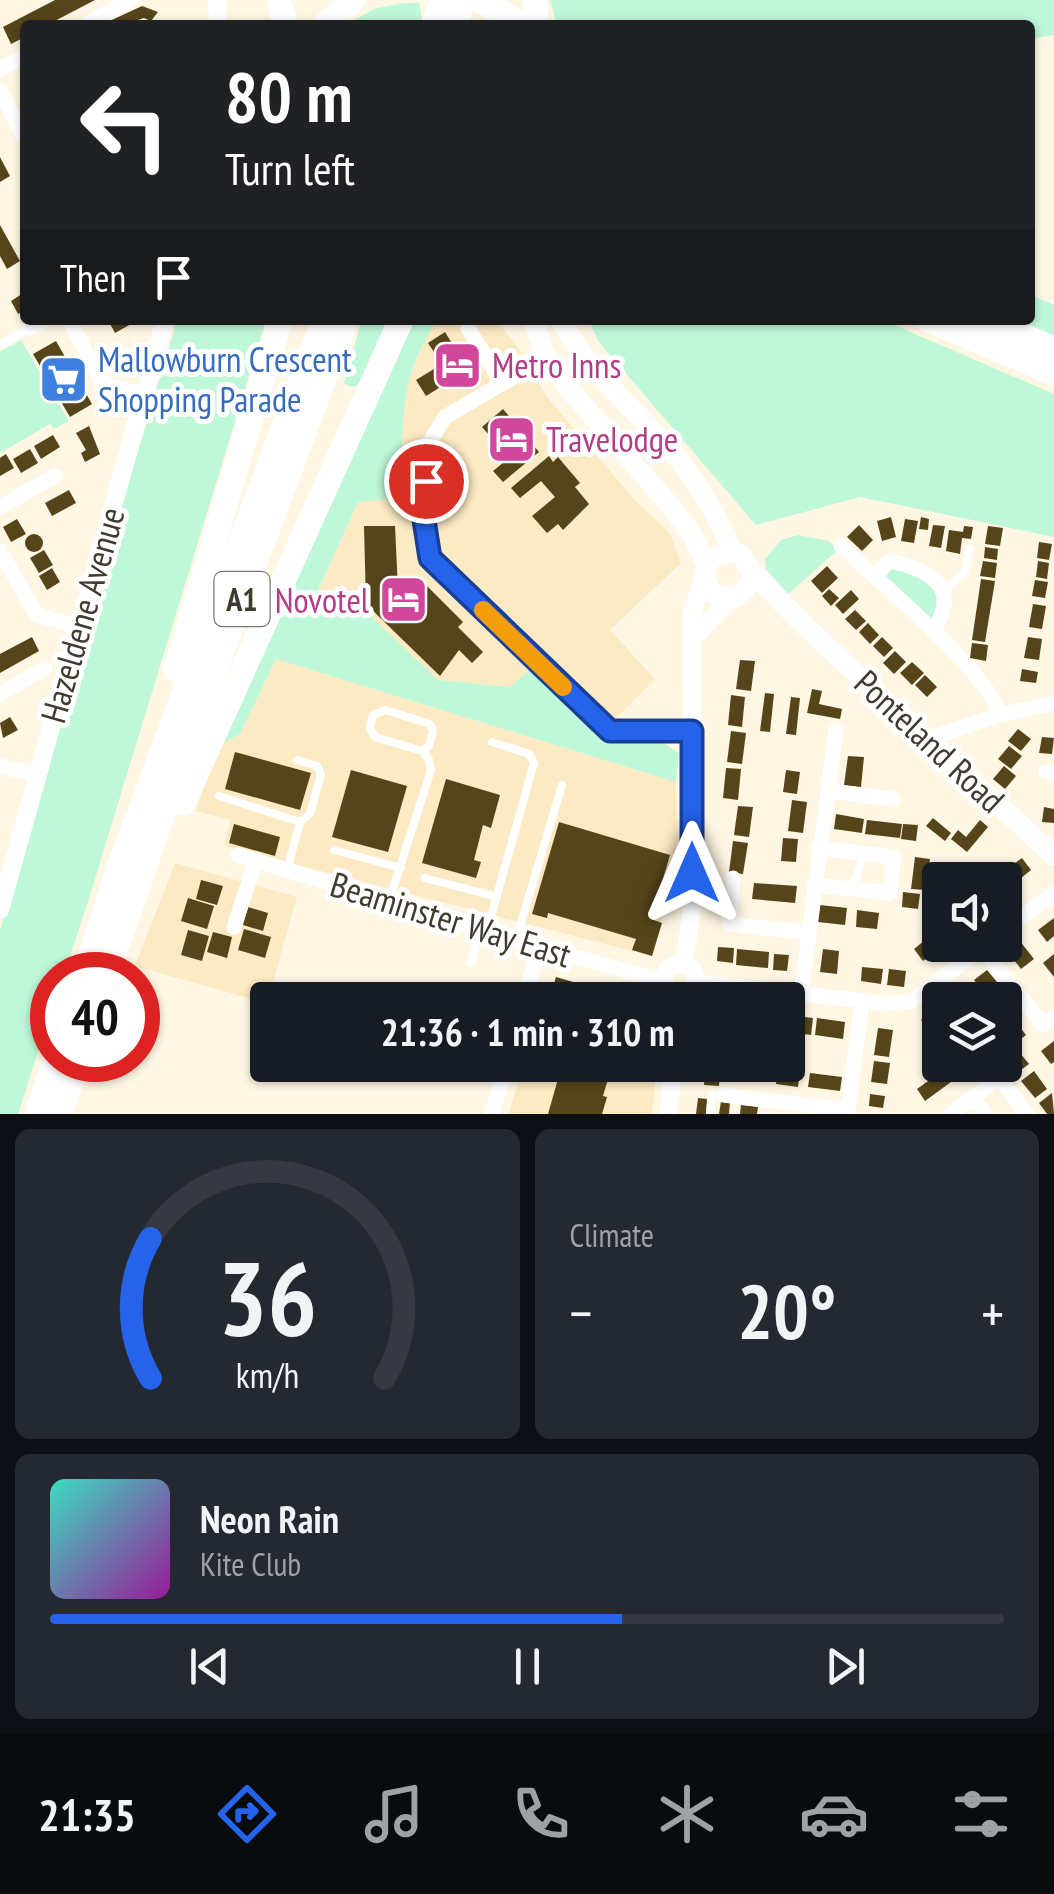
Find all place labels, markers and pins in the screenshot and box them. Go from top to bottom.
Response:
place label: Mallowburn Crescent Shopping Parade [98,336,352,422]
hotel icon: Metro Inns [431,339,483,391]
place label: Metro Inns [492,342,621,388]
supermarket icon: Mallowburn Crescent Shopping Parade [37,353,89,405]
hotel icon: Travelodge [485,413,537,465]
place label: Travelodge [546,416,678,462]
pin [384,439,469,524]
hotel icon: Novotel [378,574,430,626]
place label: Novotel [275,577,369,623]

